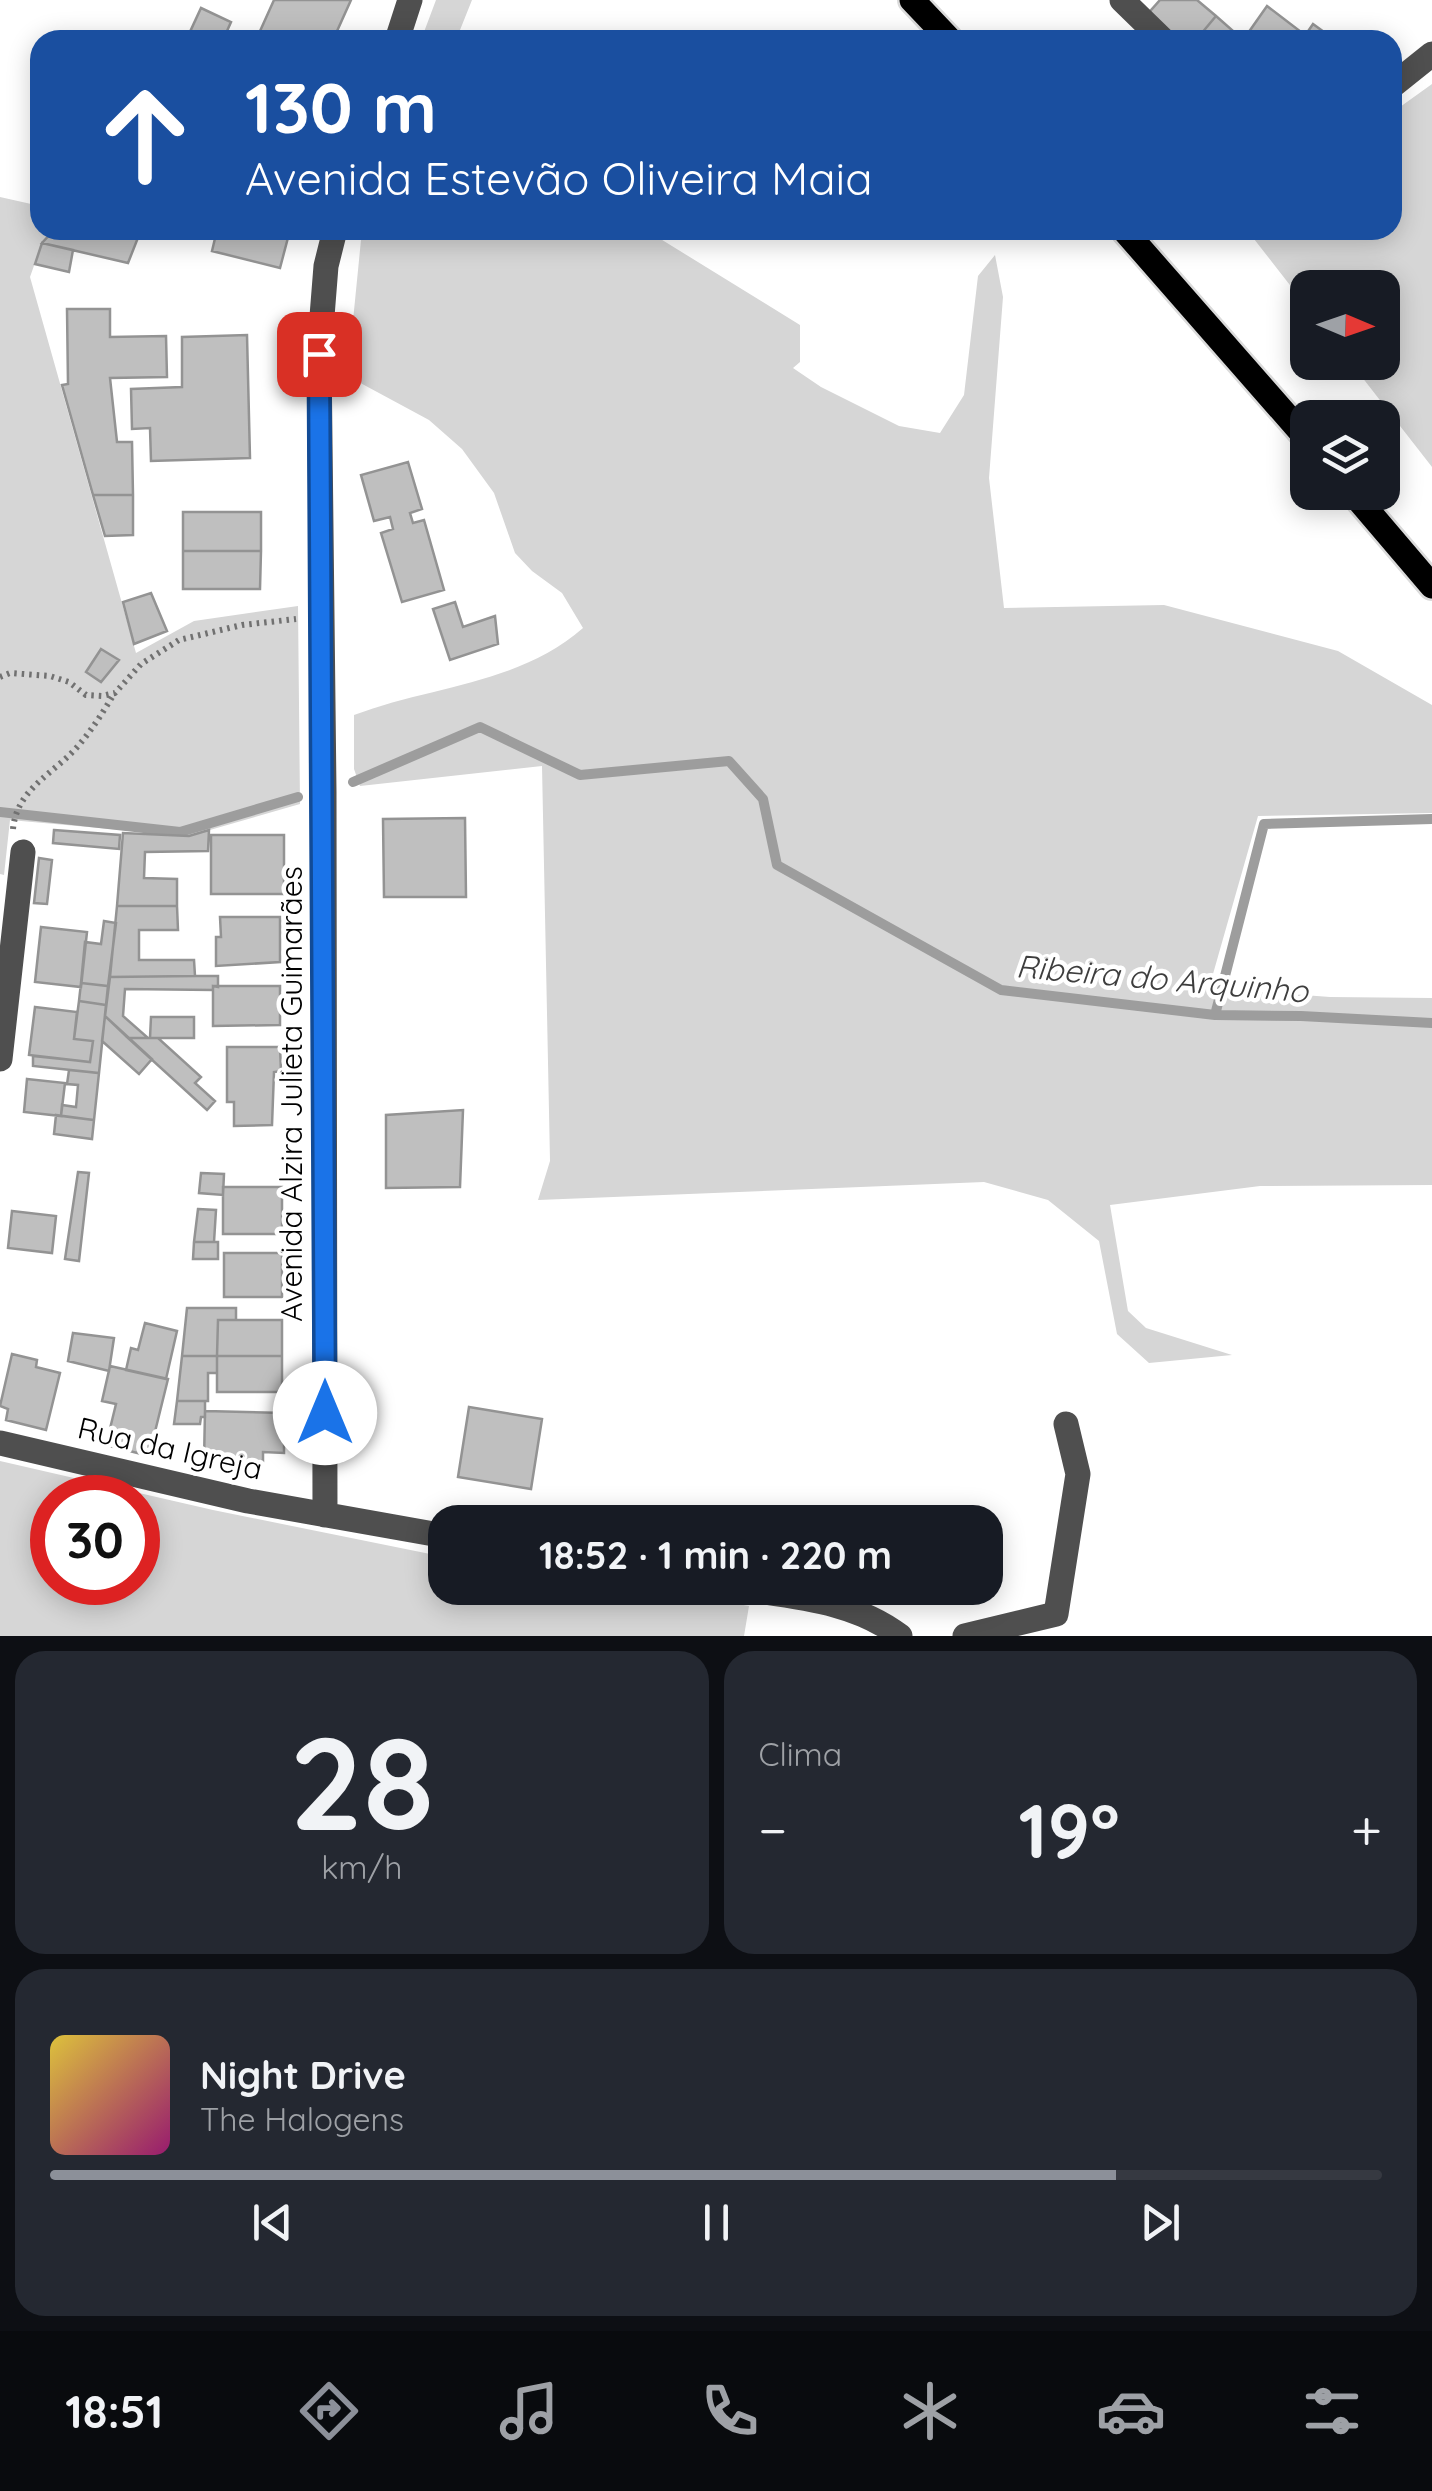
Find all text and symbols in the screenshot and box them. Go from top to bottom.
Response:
text: 130 m [245,63,437,151]
icon: ahead [80,70,210,200]
text: Avenida Estevão Oliveira Maia [245,150,872,206]
north arrow [1290,270,1400,380]
map controls [1290,270,1400,510]
pin [277,312,362,397]
icon: arrive [292,327,347,382]
button: layers [1290,400,1400,510]
street label: Avenida Alzira Julieta Guimarães [272,866,310,1322]
water label: Ribeira do Arquinho [1014,945,1311,1011]
position arrow [273,1361,377,1465]
street label: Rua da Igreja [74,1408,266,1488]
speed limit sign: 30 [30,1475,160,1605]
text: 18:52 · 1 min · 220 m [539,1531,892,1579]
text: 28 [289,1700,434,1863]
text: Clima [759,1734,842,1774]
text: 19° [1018,1783,1120,1877]
text: − [759,1795,787,1864]
text: + [1351,1795,1382,1864]
text: km/h [321,1847,402,1887]
text: Night Drive [200,2051,406,2099]
text: The Halogens [200,2099,404,2139]
icon: previous [245,2195,300,2250]
icon: pause [689,2195,744,2250]
icon: next [1133,2195,1188,2250]
icon: directions [294,2376,364,2446]
icon: music [494,2376,564,2446]
icon: phone [695,2376,765,2446]
icon: climate [895,2376,965,2446]
icon: car [1096,2376,1166,2446]
icon: filters [1297,2376,1367,2446]
text: 18:51 [65,2383,163,2439]

